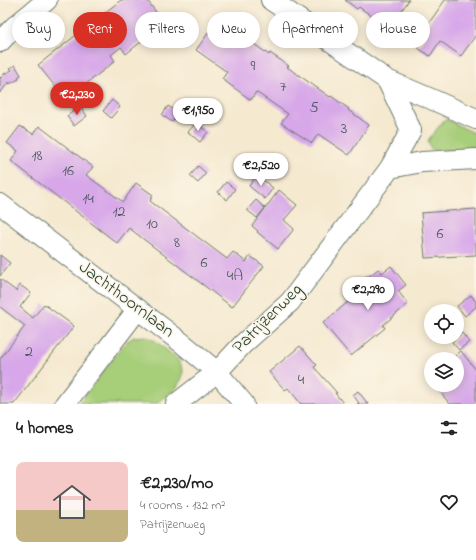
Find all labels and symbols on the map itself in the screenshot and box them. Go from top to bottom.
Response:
house number: 9 [251,54,256,78]
house number: 7 [280,75,287,99]
pin: €2,230 [44,82,110,116]
house number: 5 [309,96,319,120]
pin: €1,950 [165,98,231,132]
house number: 3 [341,117,347,141]
house number: 18 [31,144,43,168]
pin: €2,520 [228,153,294,187]
house number: 16 [62,159,74,183]
house number: 14 [82,187,94,211]
house number: 12 [112,200,126,224]
house number: 10 [146,212,158,236]
house number: 6 [436,222,444,246]
house number: 8 [174,231,180,255]
house number: 6 [200,251,208,275]
street label: Jachthoornlaan [73,255,180,345]
house number: 4A [227,264,243,288]
pin: €2,290 [335,277,401,311]
street label: Patrijzenweg [227,278,310,361]
house number: 2 [25,340,33,364]
house number: 4 [298,368,305,392]

